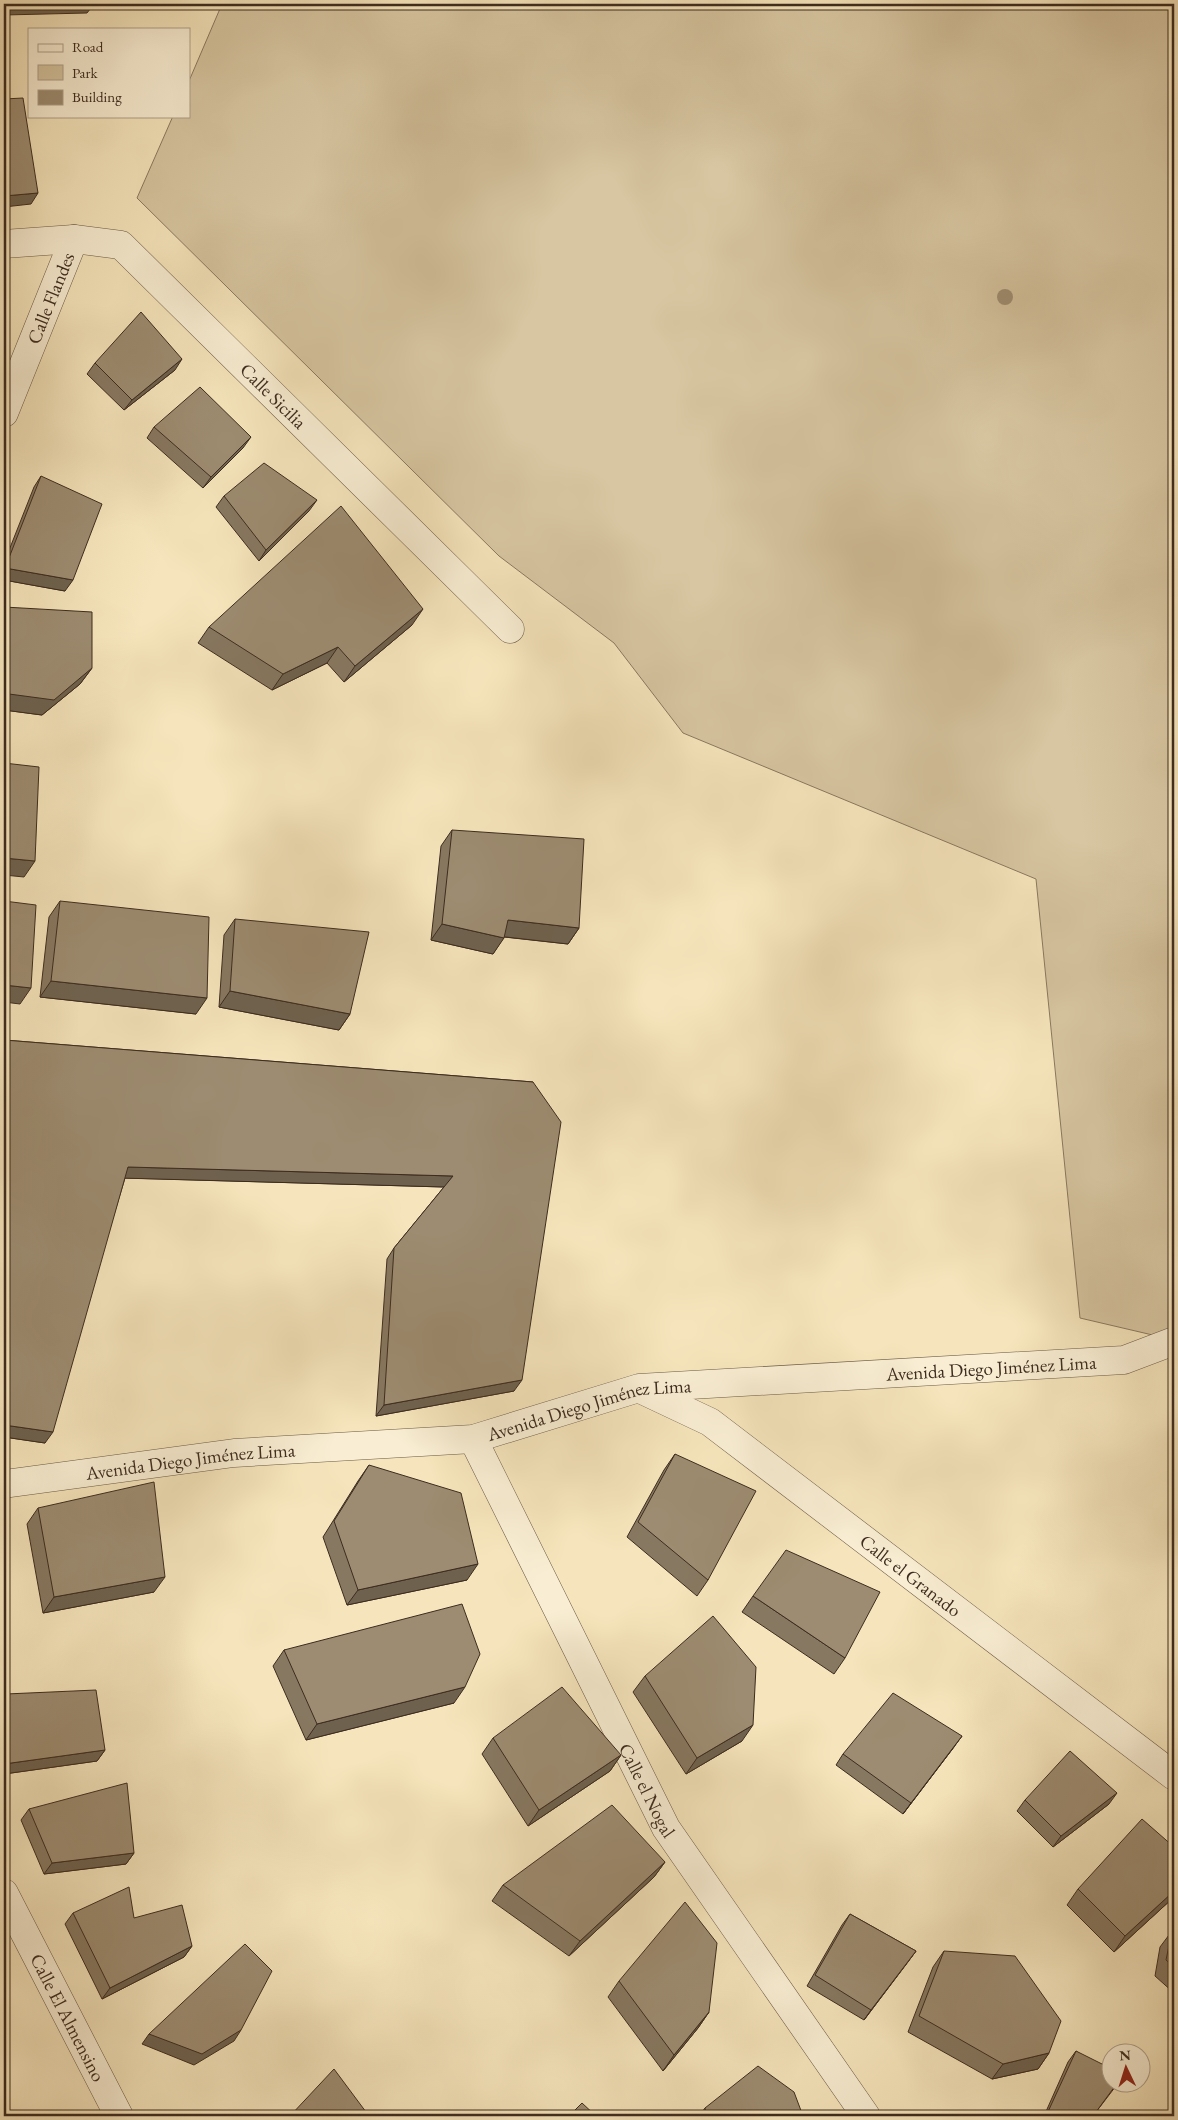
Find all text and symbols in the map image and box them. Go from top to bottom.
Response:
legend [28,28,190,118]
text: Road [72,37,104,56]
text: Park [72,63,99,82]
text: Building [72,87,122,106]
street label: Calle Flandes [21,248,80,347]
street label: Calle Sicilia [235,357,313,434]
street label: Avenida Diego Jiménez Lima [884,1349,1098,1386]
street label: Avenida Diego Jiménez Lima [483,1372,692,1447]
street label: Avenida Diego Jiménez Lima [83,1437,296,1485]
street label: Calle el Granado [855,1528,967,1622]
street label: Calle el Nogal [613,1739,682,1843]
street label: Calle El Almensino [25,1949,112,2086]
north arrow [1100,2042,1150,2092]
text: N [1119,2046,1132,2064]

